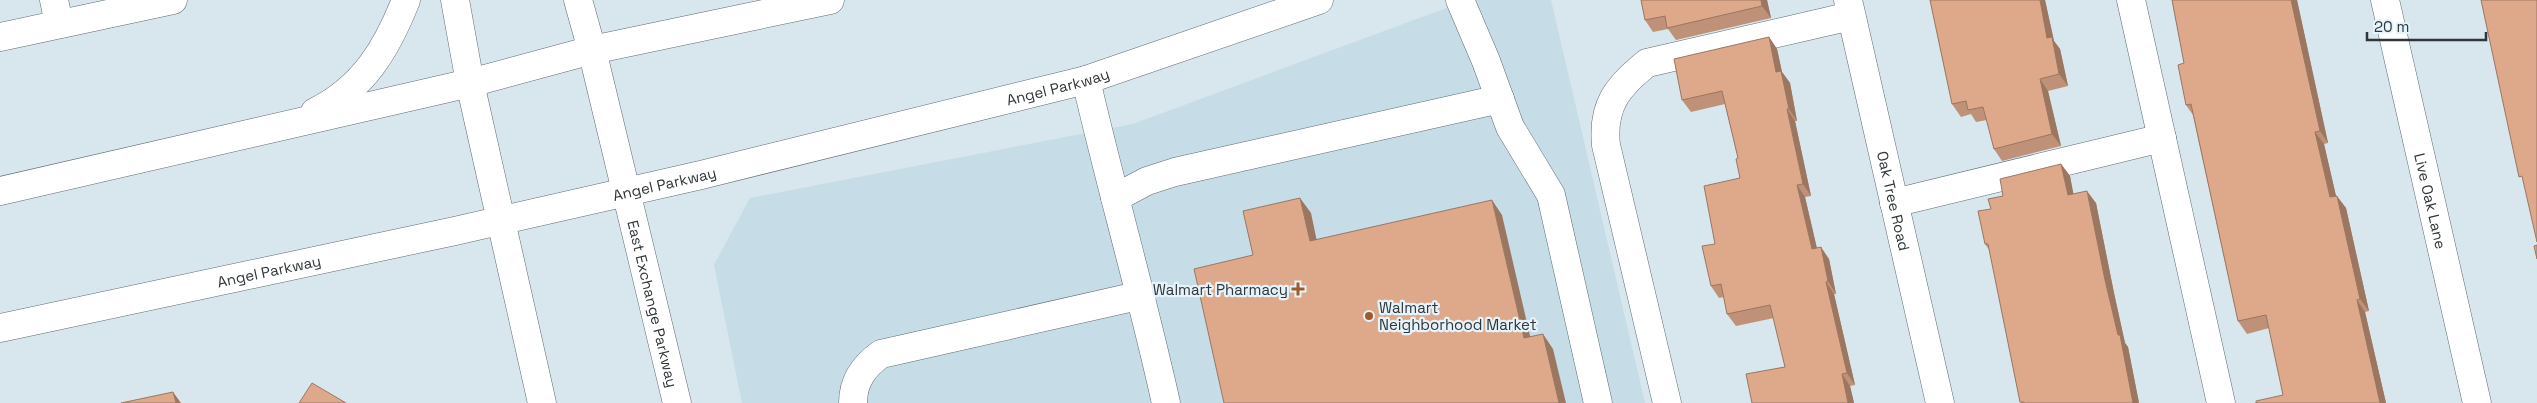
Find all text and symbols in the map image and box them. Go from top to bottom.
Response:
scale bar [2367,10,2486,42]
text: 20 m [2374,17,2409,36]
street label: Angel Parkway [1004,63,1111,109]
street label: Oak Tree Road [1873,149,1914,253]
street label: Live Oak Lane [2411,151,2451,251]
street label: Angel Parkway [611,162,718,204]
street label: East Exchange Parkway [624,218,682,389]
street label: Angel Parkway [215,250,323,291]
place label: Walmart Pharmacy [1153,280,1288,299]
marker: Walmart Pharmacy [1292,283,1304,295]
place label: Walmart Neighborhood Market [1379,298,1537,334]
marker: Walmart Neighborhood Market [1363,310,1375,322]

